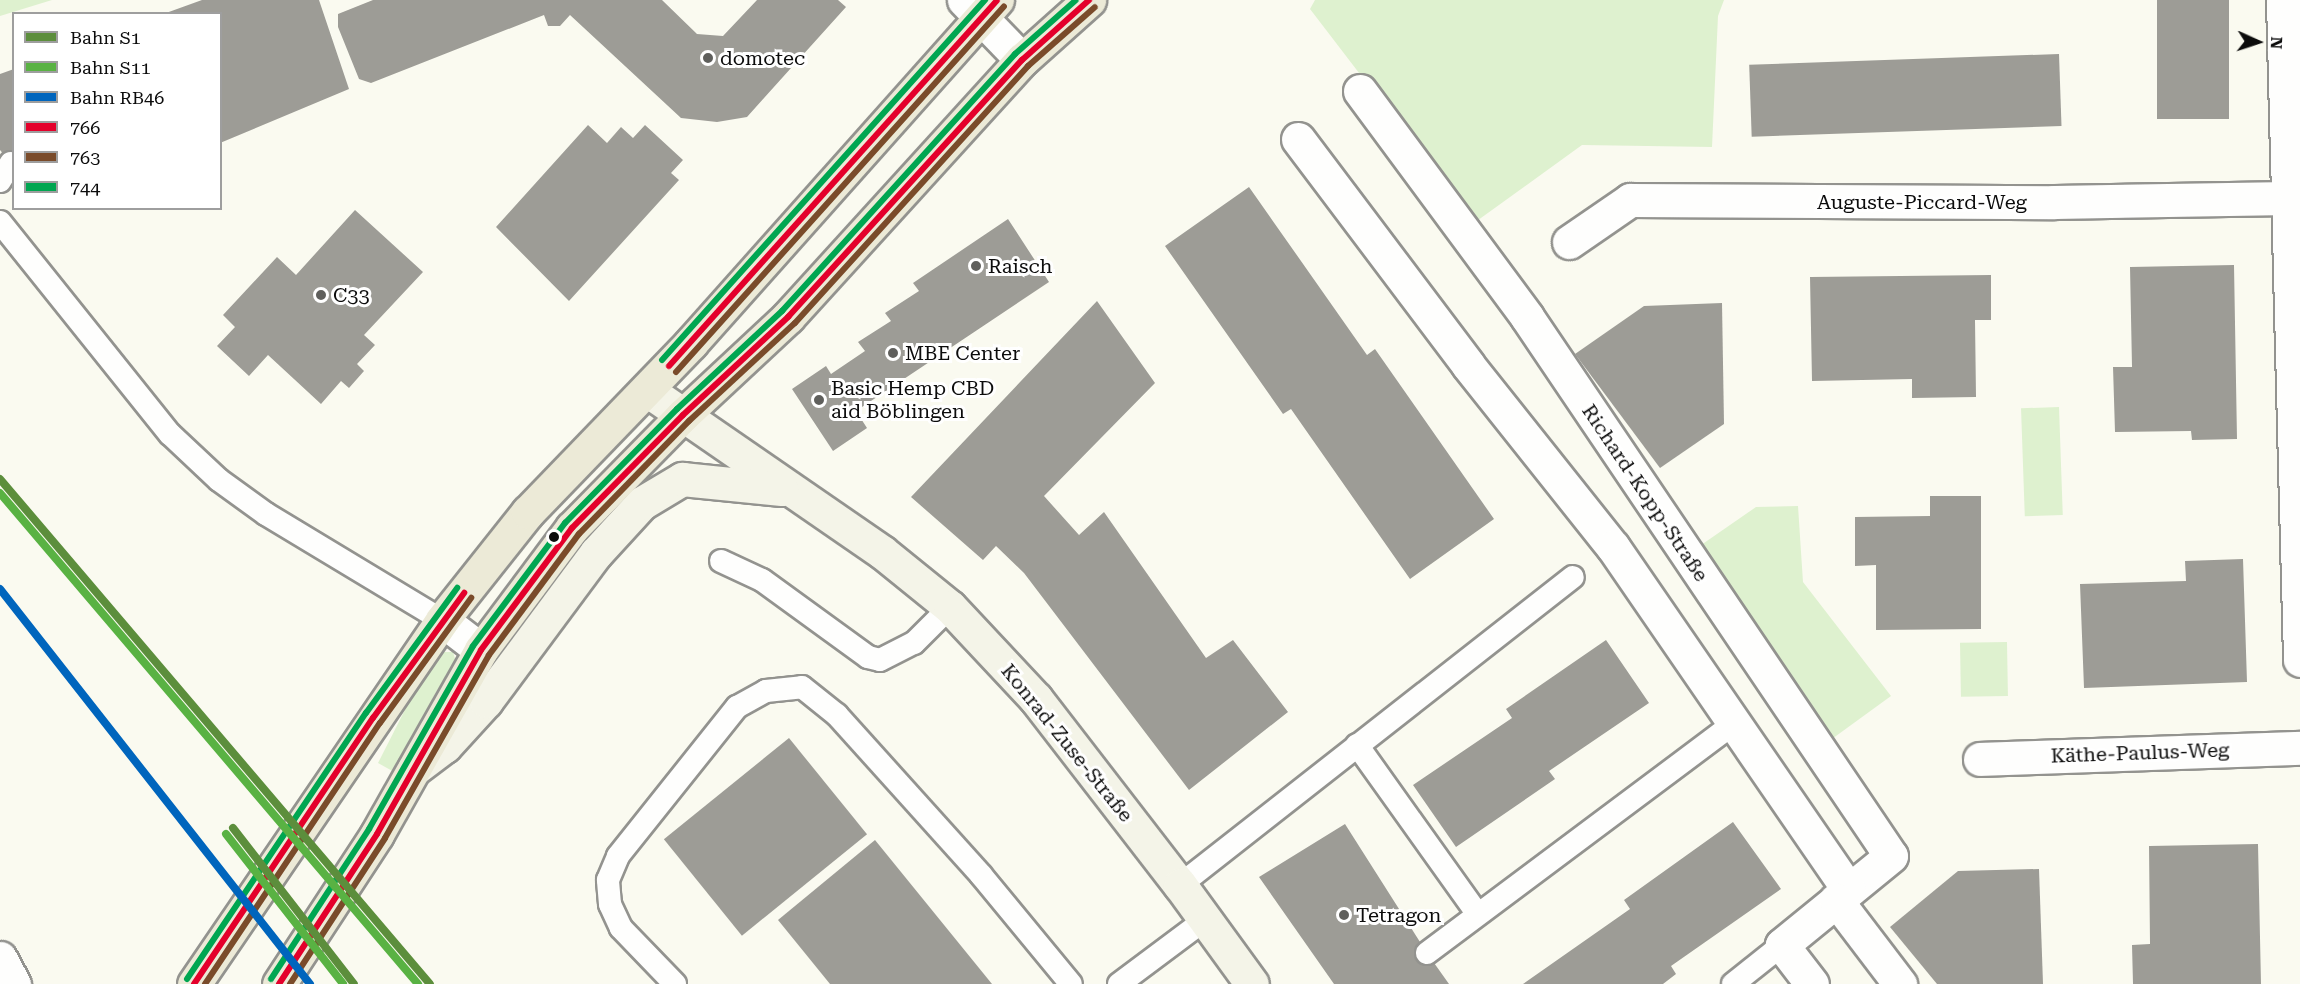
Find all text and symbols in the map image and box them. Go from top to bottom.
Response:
legend [12,12,222,210]
north arrow [2228,12,2288,72]
text: Bahn S1 [70,27,141,48]
text: N [2267,36,2286,50]
place label: domotec [720,46,805,70]
marker: domotec [701,51,715,65]
text: Bahn S11 [70,57,151,78]
text: Bahn RB46 [70,87,164,108]
text: 766 [70,117,100,138]
text: 763 [70,147,100,168]
text: 744 [70,177,100,198]
street label: Auguste-Piccard-Weg [1817,190,2027,214]
place label: Raisch [988,254,1053,278]
marker: Raisch [969,259,983,273]
place label: C33 [333,283,370,307]
marker: C33 [314,288,328,302]
place label: MBE Center [905,341,1020,365]
marker: MBE Center [886,346,900,360]
place label: Basic Hemp CBD aid Böblingen [831,376,994,423]
marker: Basic Hemp CBD aid Böblingen [812,393,826,407]
street label: Richard-Kopp-Straße [1577,400,1713,586]
unlabelled marker [548,531,560,543]
street label: Konrad-Zuse-Straße [996,659,1138,827]
street label: Käthe-Paulus-Weg [2050,738,2230,768]
place label: Tetragon [1356,903,1441,927]
marker: Tetragon [1337,908,1351,922]

